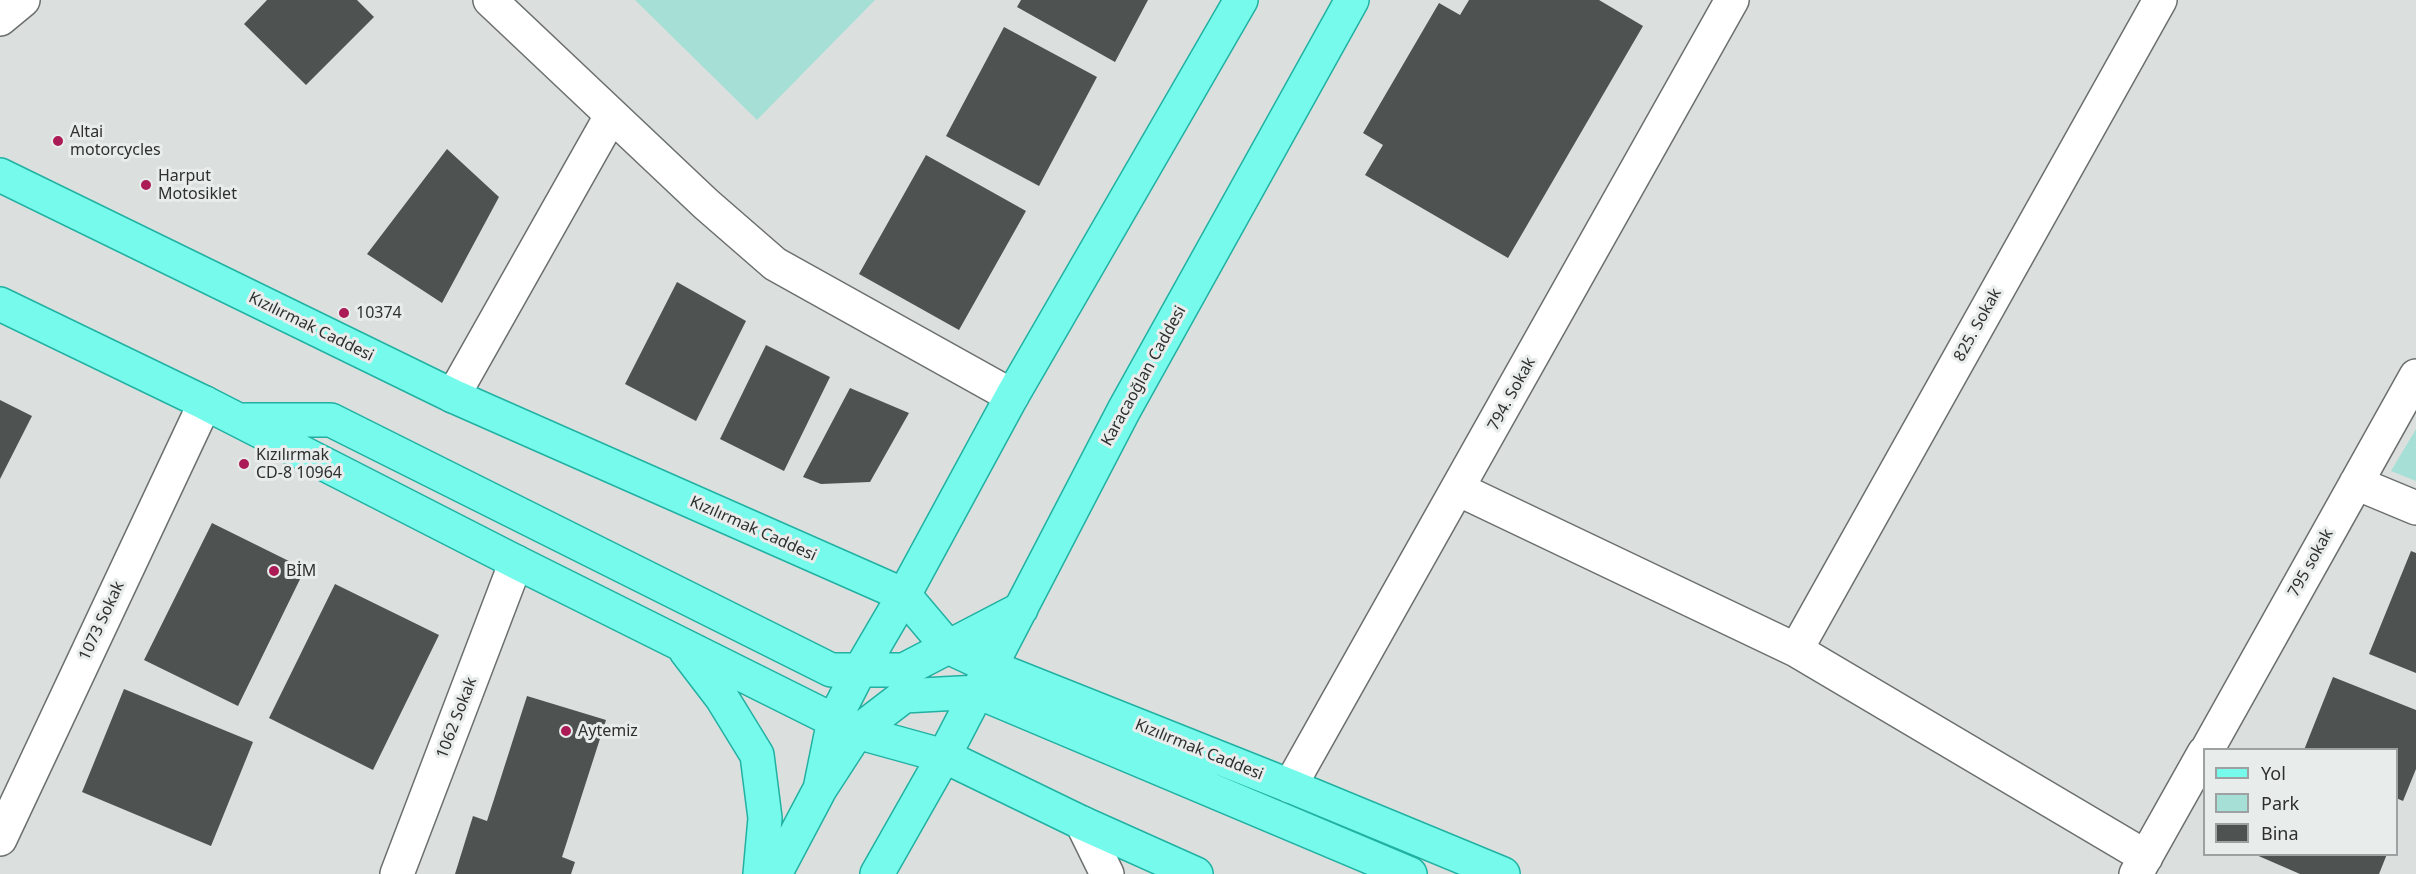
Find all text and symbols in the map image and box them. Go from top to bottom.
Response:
place label: Altai motorcycles [70,122,161,160]
marker: Altai motorcycles [51,134,65,148]
place label: Harput Motosiklet [158,166,237,204]
marker: Harput Motosiklet [139,178,153,192]
street label: 825. Sokak [1950,285,2006,365]
street label: Kızılırmak Caddesi [245,288,377,366]
place label: 10374 [356,303,402,323]
street label: Karacaoğlan Caddesi [1098,303,1190,449]
marker: 10374 [337,306,351,320]
street label: 794. Sokak [1484,354,1540,434]
place label: Kızılırmak CD-8 10964 [256,445,342,483]
marker: Kızılırmak CD-8 10964 [237,457,251,471]
street label: Kızılırmak Caddesi [687,492,819,566]
street label: 795 sokak [2284,526,2338,600]
place label: BİM [286,561,316,581]
marker: BİM [267,564,281,578]
street label: 1073 Sokak [75,578,129,664]
street label: 1062 Sokak [433,675,481,761]
street label: Kızılırmak Caddesi [1132,715,1266,785]
place label: Aytemiz [578,721,638,741]
marker: Aytemiz [559,724,573,738]
legend [2203,748,2398,856]
text: Yol [2261,761,2286,785]
text: Park [2261,791,2299,815]
text: Bina [2261,821,2299,845]

